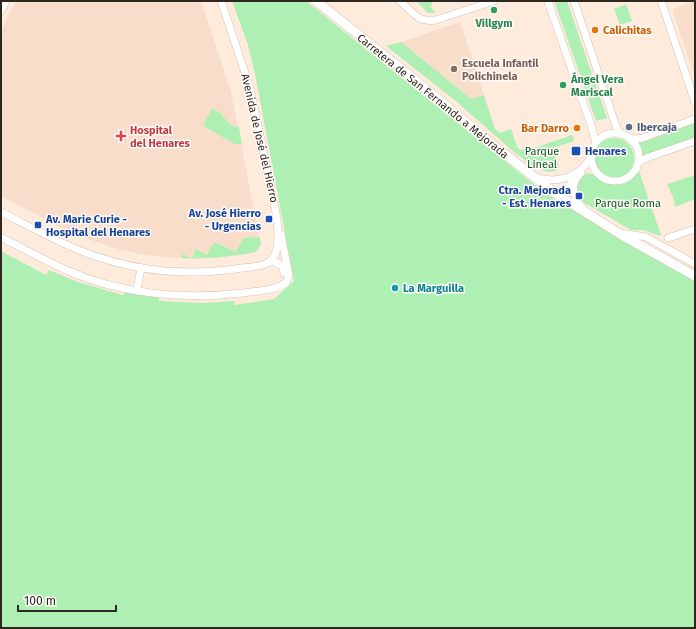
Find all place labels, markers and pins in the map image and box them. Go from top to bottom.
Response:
marker: Villgym [489,5,499,15]
place label: Villgym [475,17,512,30]
place label: Calichitas [603,24,652,37]
marker: Calichitas [590,25,600,35]
place label: Escuela Infantil Polichinela [462,57,539,83]
marker: Escuela Infantil Polichinela [449,64,459,74]
place label: Ángel Vera Mariscal [570,72,624,99]
marker: Ángel Vera Mariscal [558,80,568,90]
place label: Ibercaja [637,121,677,134]
place label: Bar Darro [521,122,570,135]
marker: Ibercaja [624,122,634,132]
marker: Bar Darro [572,123,582,133]
place label: Hospital del Henares [130,124,190,150]
marker: Hospital del Henares [115,130,127,142]
marker: Henares [570,145,582,157]
place label: Henares [585,145,627,158]
place label: Ctra. Mejorada - Est. Henares [499,184,572,210]
marker: Ctra. Mejorada - Est. Henares [574,191,584,201]
place label: Av. José Hierro - Urgencias [188,207,262,233]
place label: Av. Marie Curie - Hospital del Henares [45,213,151,239]
marker: Av. José Hierro - Urgencias [264,214,274,224]
marker: Av. Marie Curie - Hospital del Henares [33,220,43,230]
place label: La Marguilla [403,282,464,295]
marker: La Marguilla [390,283,400,293]

